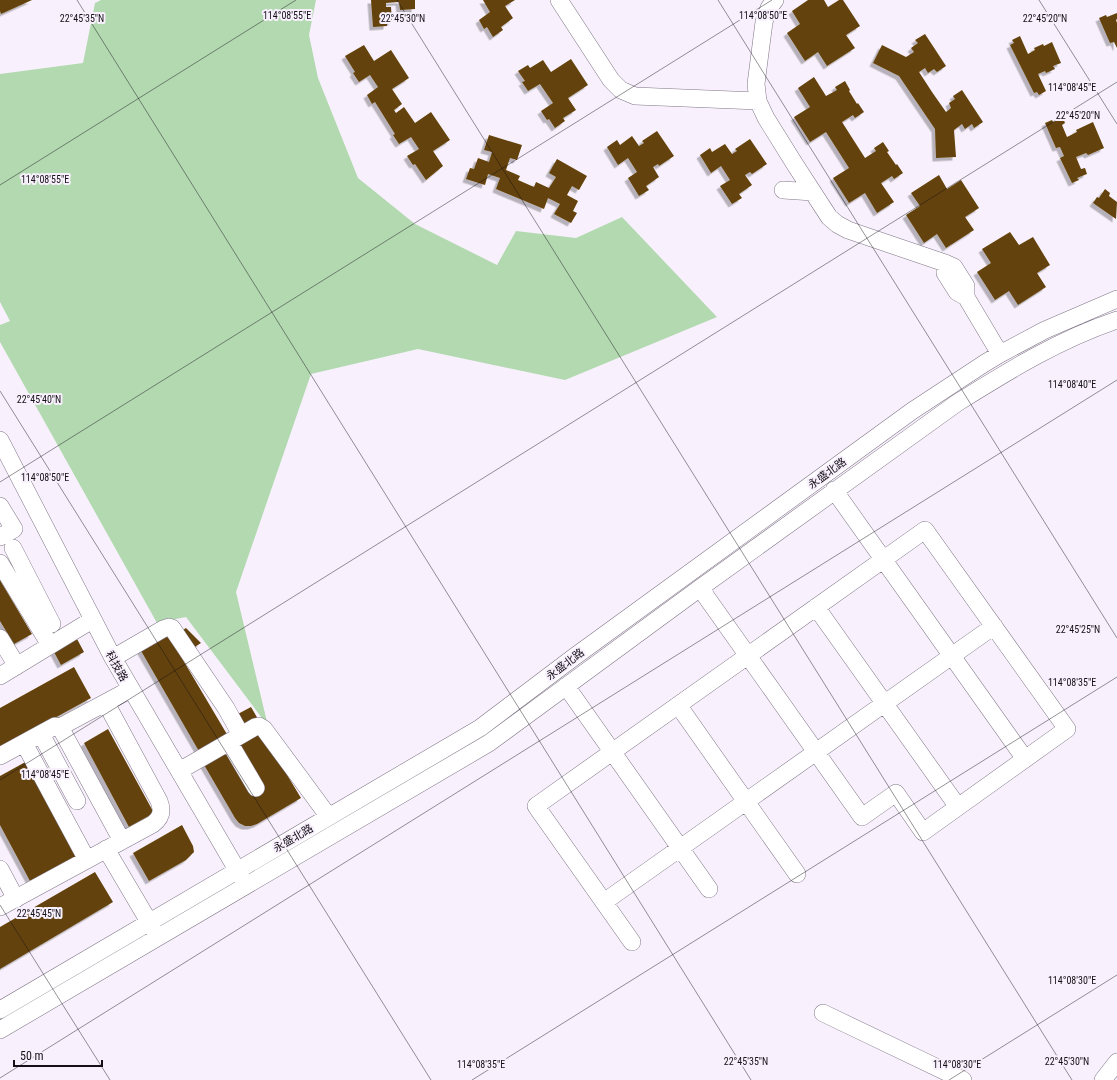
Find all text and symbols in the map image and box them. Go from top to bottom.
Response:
text: 114°08'55"E [263,10,311,21]
text: 114°08'50"E [739,10,787,21]
text: 22°45'35"N [60,13,104,24]
text: 22°45'30"N [381,13,425,24]
text: 22°45'20"N [1023,13,1067,24]
text: 114°08'45"E [1048,82,1096,93]
text: 22°45'20"N [1056,110,1100,121]
text: 114°08'55"E [21,174,69,185]
text: 114°08'40"E [1048,379,1096,390]
text: 22°45'40"N [17,394,61,405]
street label: 永盛北路 [806,455,849,492]
text: 114°08'50"E [21,472,69,483]
text: 22°45'25"N [1056,624,1100,635]
street label: 永盛北路 [544,646,587,683]
street label: 科技路 [103,649,130,684]
text: 114°08'35"E [1048,677,1096,688]
text: 114°08'45"E [21,769,69,780]
street label: 永盛北路 [271,822,316,855]
text: 22°45'45"N [17,908,61,919]
text: 114°08'30"E [1048,975,1096,986]
scale bar [14,1042,102,1068]
text: 50 m [20,1049,44,1063]
text: 22°45'35"N [724,1056,768,1067]
text: 22°45'30"N [1045,1056,1089,1067]
text: 114°08'35"E [457,1059,505,1070]
text: 114°08'30"E [933,1059,981,1070]

